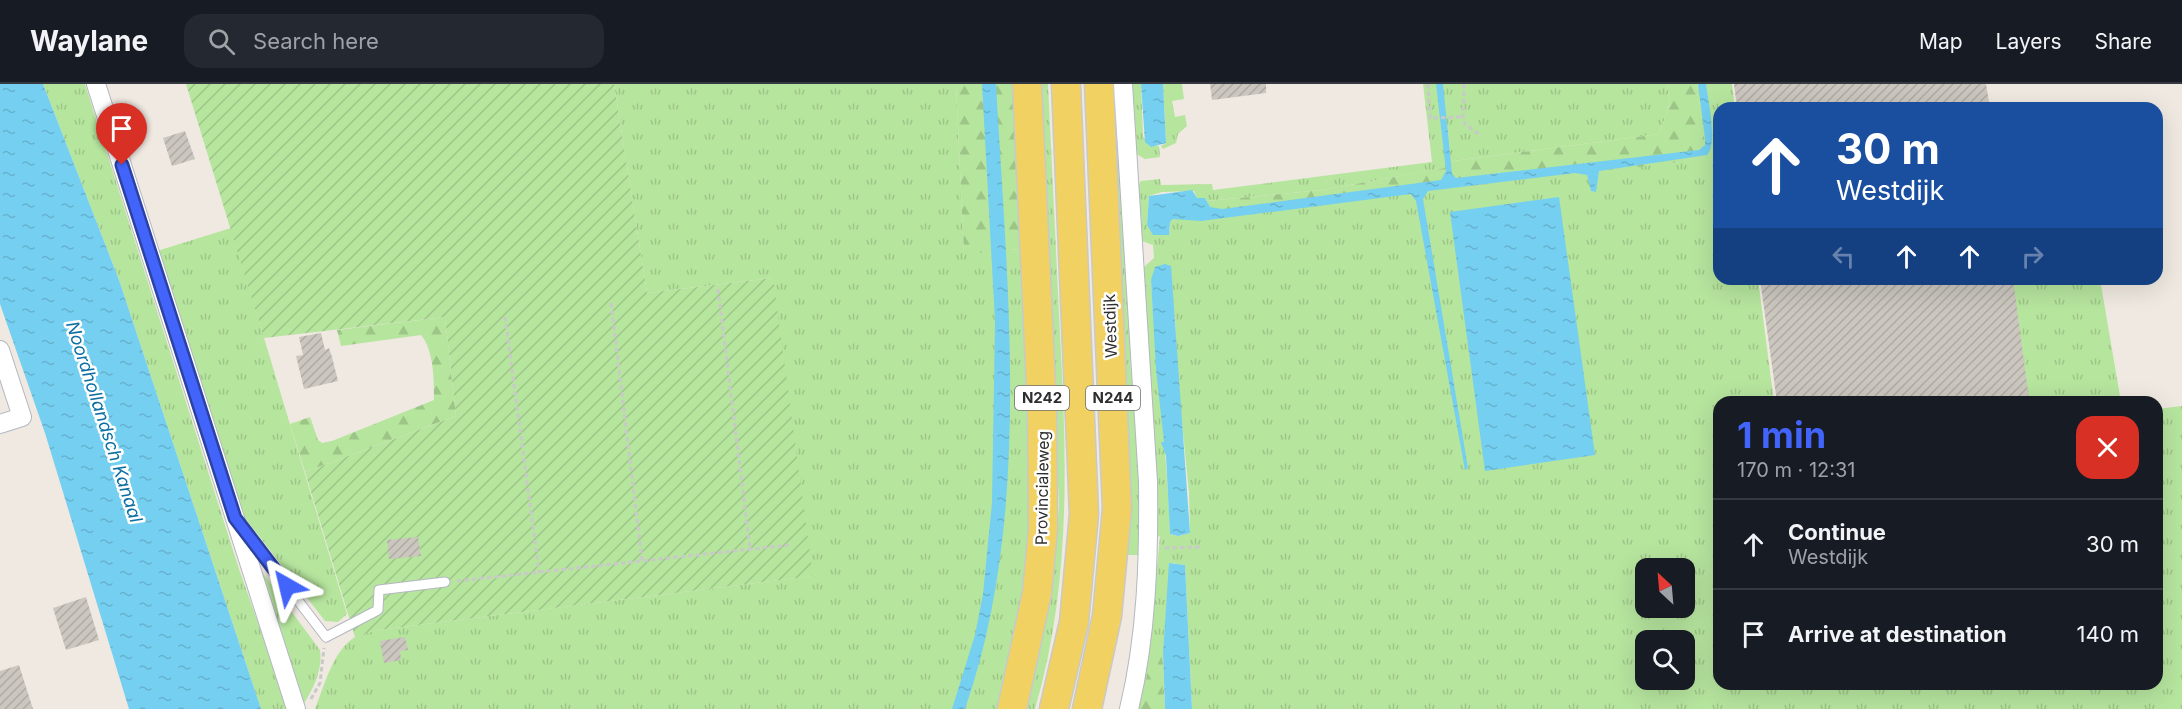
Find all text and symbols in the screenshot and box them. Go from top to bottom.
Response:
search box [184,14,604,68]
text: Waylane [30,24,148,58]
icon: search [205,25,238,58]
text: Search here [253,28,379,54]
text: Map [1919,29,1963,54]
text: Layers [1996,29,2062,54]
text: Share [2095,29,2152,54]
pin [96,103,147,165]
icon: arrive [105,112,138,145]
text: 30 m [1836,123,1940,174]
icon: ahead [1737,126,1815,204]
text: Westdijk [1836,174,1944,207]
icon: left [1827,240,1860,273]
icon: ahead [1890,240,1923,273]
icon: ahead [1953,240,1986,273]
icon: right [2016,240,2049,273]
street label: Westdijk [1099,293,1121,358]
water label: Noordhollandsch Kanaal [62,318,147,526]
road number: N242 [1015,386,1069,410]
road number: N244 [1086,386,1140,410]
text: 1 min [1737,413,1826,457]
button: close [2076,416,2139,479]
street label: Provincialeweg [1031,431,1053,545]
text: 170 m · 12:31 [1737,458,1856,482]
text: Continue [1788,519,1886,545]
icon: ahead [1737,528,1770,561]
text: 30 m [2086,531,2139,557]
text: Westdijk [1788,545,1868,569]
position arrow [255,554,319,618]
north arrow [1635,558,1695,618]
map controls [1635,558,1695,690]
icon: arrive [1737,618,1770,651]
text: Arrive at destination [1788,621,2007,647]
text: 140 m [2077,621,2139,647]
button: search [1635,630,1695,690]

